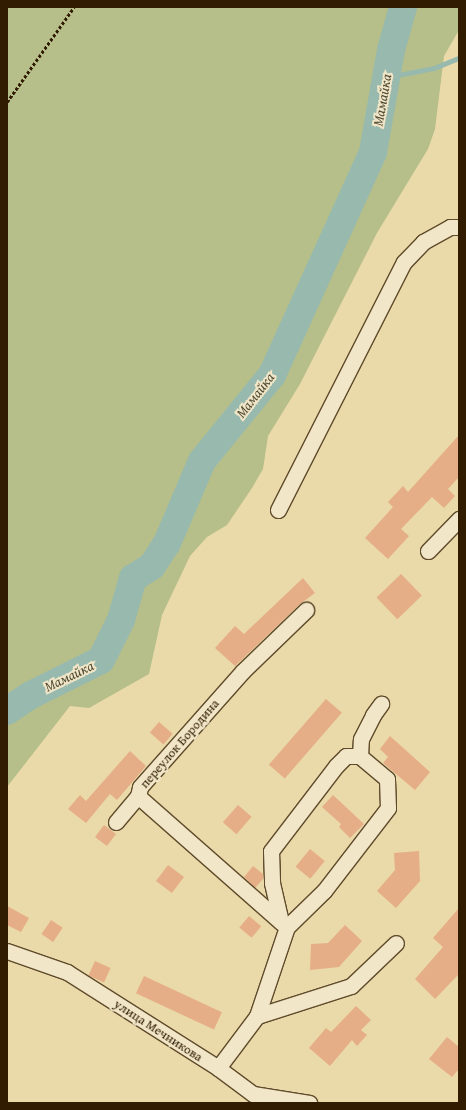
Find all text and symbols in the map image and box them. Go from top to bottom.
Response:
water label: Мамайка [369,73,395,127]
water label: Мамайка [232,369,278,421]
water label: Мамайка [42,657,96,695]
street label: переулок Бородина [137,696,223,792]
street label: улица Мечникова [111,997,205,1065]

